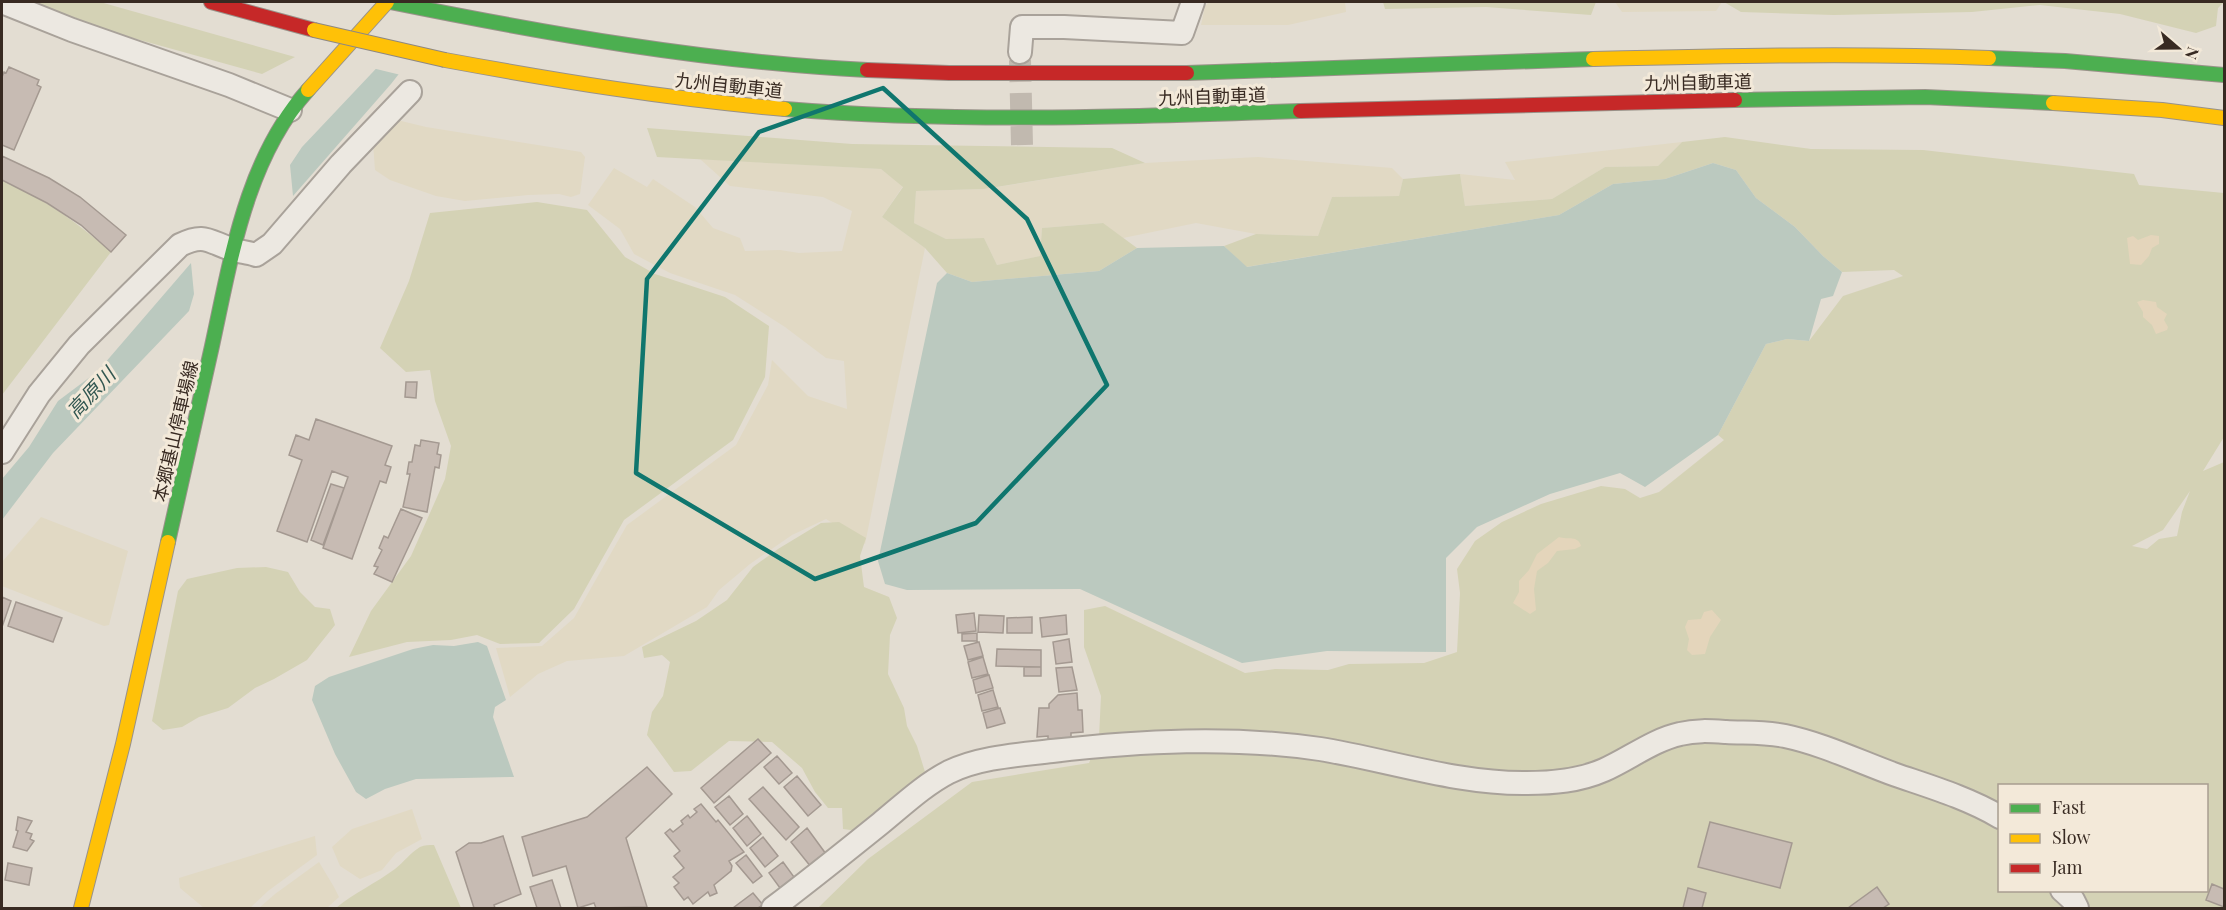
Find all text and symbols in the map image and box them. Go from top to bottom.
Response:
north arrow [2148,18,2208,78]
text: N [2181,44,2204,63]
street label: 九州自動車道 [674,67,784,103]
street label: 九州自動車道 [1644,69,1752,95]
street label: 九州自動車道 [1158,82,1266,110]
street label: 本郷基山停車場線 [147,358,203,504]
water label: 高原川 [60,359,122,423]
legend [1998,784,2208,892]
text: Fast [2052,795,2086,819]
text: Slow [2052,825,2090,849]
text: Jam [2051,855,2082,879]

